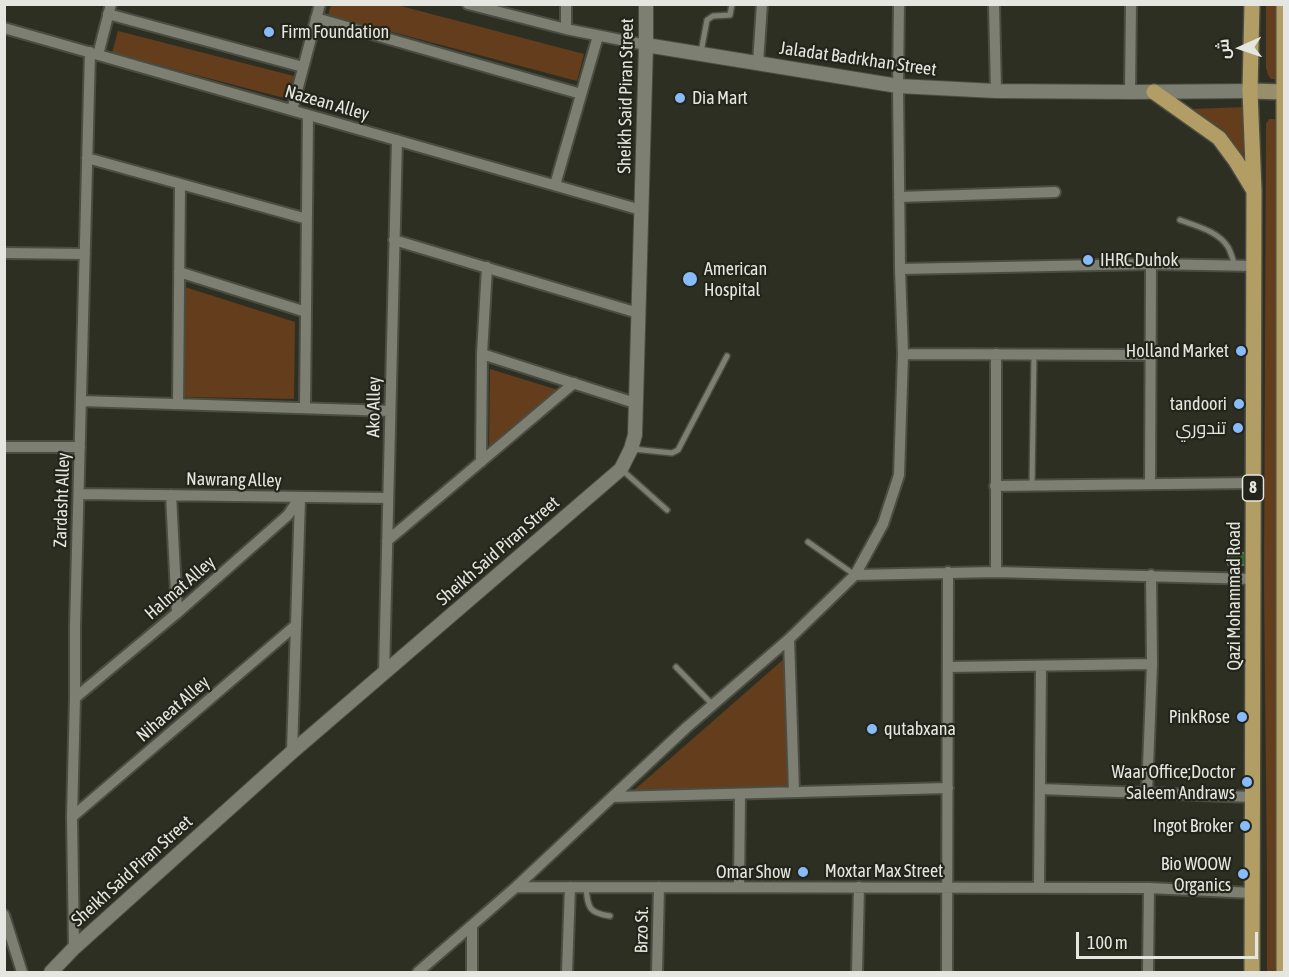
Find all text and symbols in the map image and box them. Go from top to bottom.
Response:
street label: Sheikh Said Piran Street [614,18,638,174]
north arrow [1211,18,1271,78]
place label: Firm Foundation [281,21,389,43]
marker: Firm Foundation [262,25,276,39]
street label: Jaladat Badrkhan Street [778,37,938,81]
text: ش [1213,38,1233,60]
street label: Nazean Alley [282,81,372,125]
place label: Dia Mart [692,87,748,109]
marker: Dia Mart [673,91,687,105]
place label: IHRC Duhok [1100,249,1178,271]
marker: IHRC Duhok [1081,253,1095,267]
place label: American Hospital [704,258,767,300]
marker: American Hospital [681,270,699,288]
place label: Holland Market [1126,340,1229,362]
marker: Holland Market [1234,344,1248,358]
street label: Ako Alley [363,376,385,438]
place label: tandoori [1170,393,1227,415]
marker: tandoori [1232,397,1246,411]
place label: تندوري [1176,417,1226,439]
marker: تندوري [1231,421,1245,435]
street label: Zardasht Alley [50,452,74,548]
street label: Nawrang Alley [186,468,282,492]
road number: 8 [1242,475,1264,501]
street label: Sheikh Said Piran Street [432,492,564,610]
street label: Qazi Mohammad Road [1223,521,1245,671]
street label: Halmat Alley [140,552,220,624]
street label: Nihaeat Alley [132,671,214,747]
place label: PinkRose [1169,706,1230,728]
marker: PinkRose [1235,710,1249,724]
place label: qutabxana [884,718,956,740]
marker: qutabxana [865,722,879,736]
place label: Waar Office;Doctor Saleem Andraws [1112,761,1235,804]
marker: Waar Office;Doctor Saleem Andraws [1240,775,1254,789]
street label: Sheikh Said Piran Street [67,811,197,931]
place label: Ingot Broker [1153,815,1233,837]
marker: Ingot Broker [1238,819,1252,833]
place label: Bio WOOW Organics [1161,853,1231,896]
street label: Moxtar Max Street [825,860,943,882]
place label: Omar Show [716,861,791,883]
marker: Omar Show [796,865,810,879]
marker: Bio WOOW Organics [1236,867,1250,881]
street label: Brzo St. [631,906,653,954]
scale bar [1079,920,1260,958]
text: 100 m [1087,932,1128,953]

